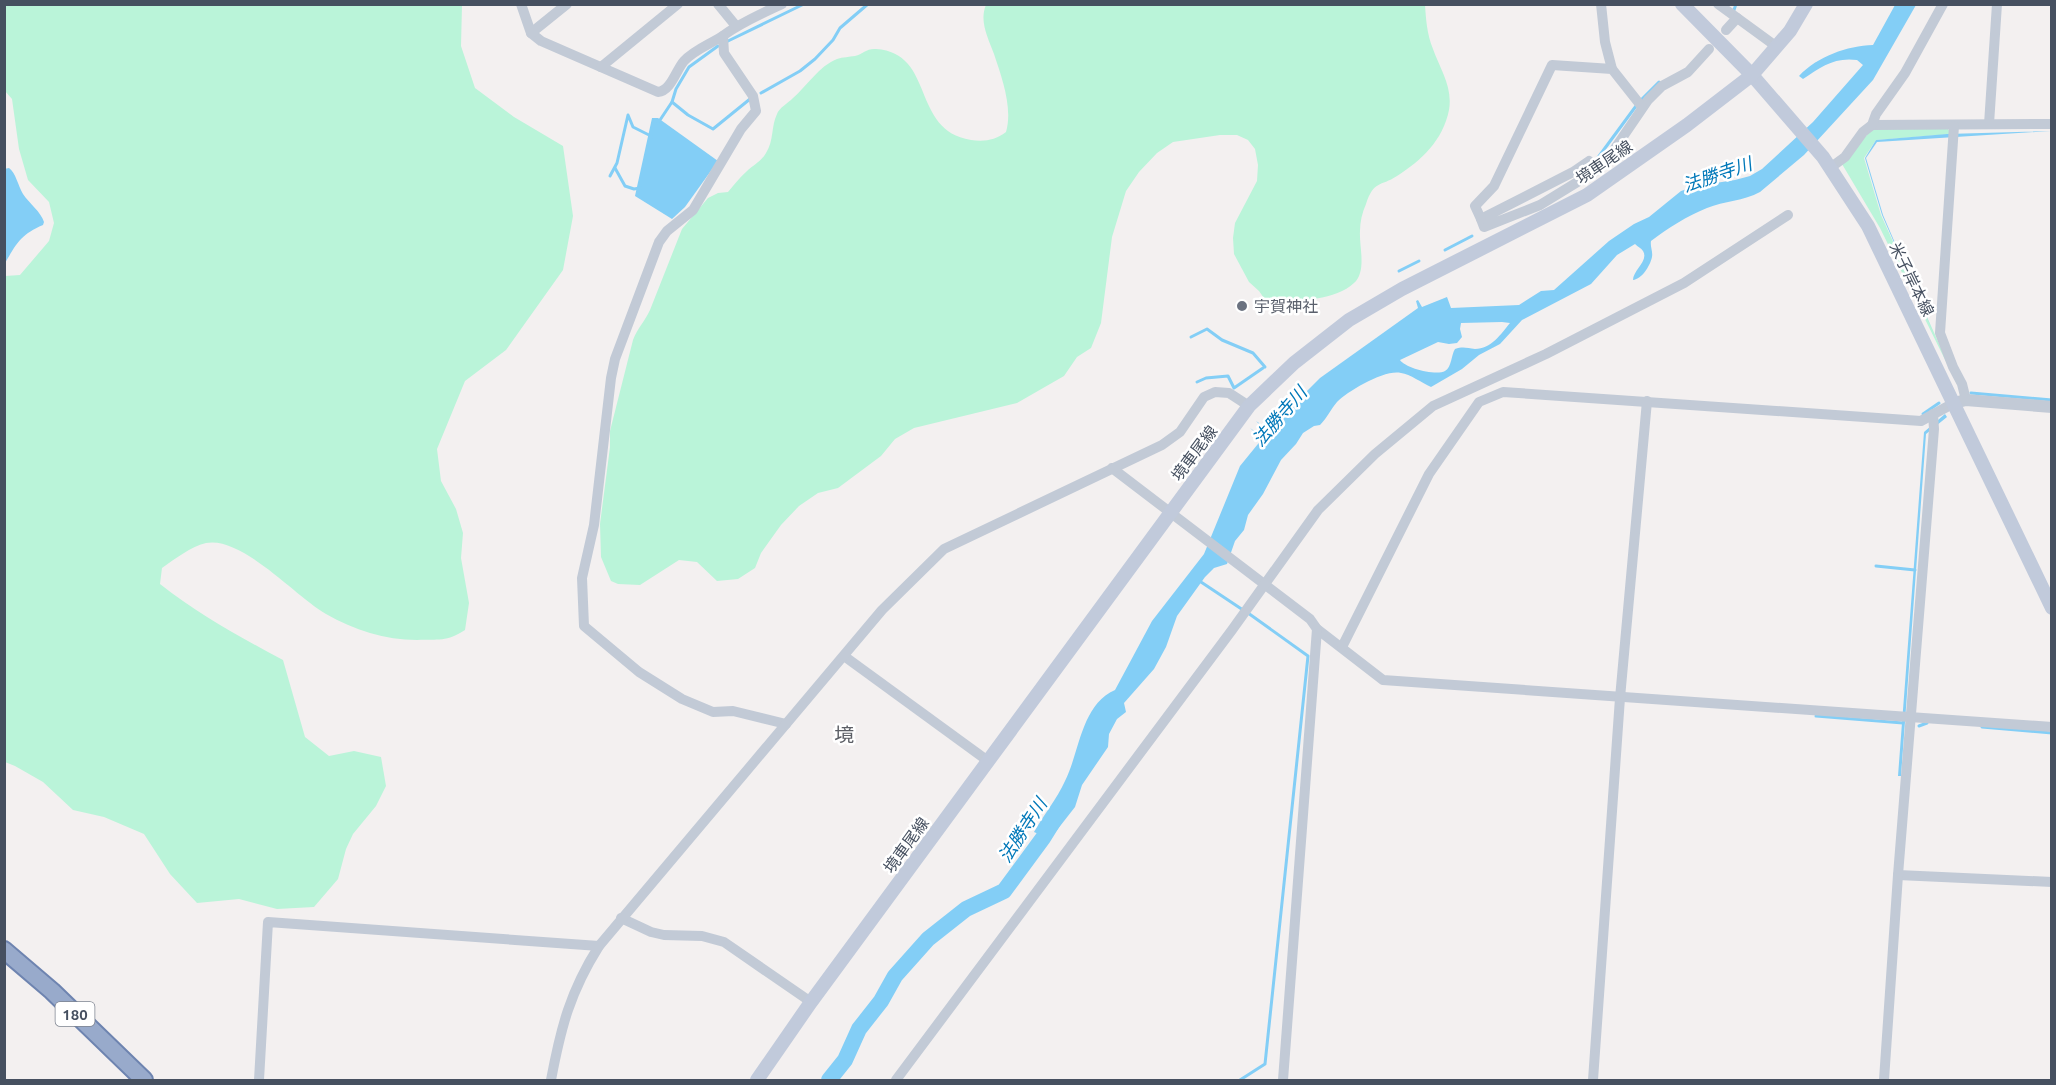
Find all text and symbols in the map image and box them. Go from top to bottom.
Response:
street label: 境車尾線 [1572,137,1636,187]
water label: 法勝寺川 [1680,152,1756,195]
street label: 米子岸本線 [1886,239,1938,319]
place label: 宇賀神社 [1254,297,1318,315]
marker: 宇賀神社 [1235,299,1249,313]
water label: 法勝寺川 [1248,381,1311,450]
street label: 境車尾線 [1168,422,1220,484]
district label: 境 [834,723,854,746]
water label: 法勝寺川 [994,793,1051,866]
street label: 境車尾線 [880,814,932,876]
road number: 180 [56,1002,94,1026]

